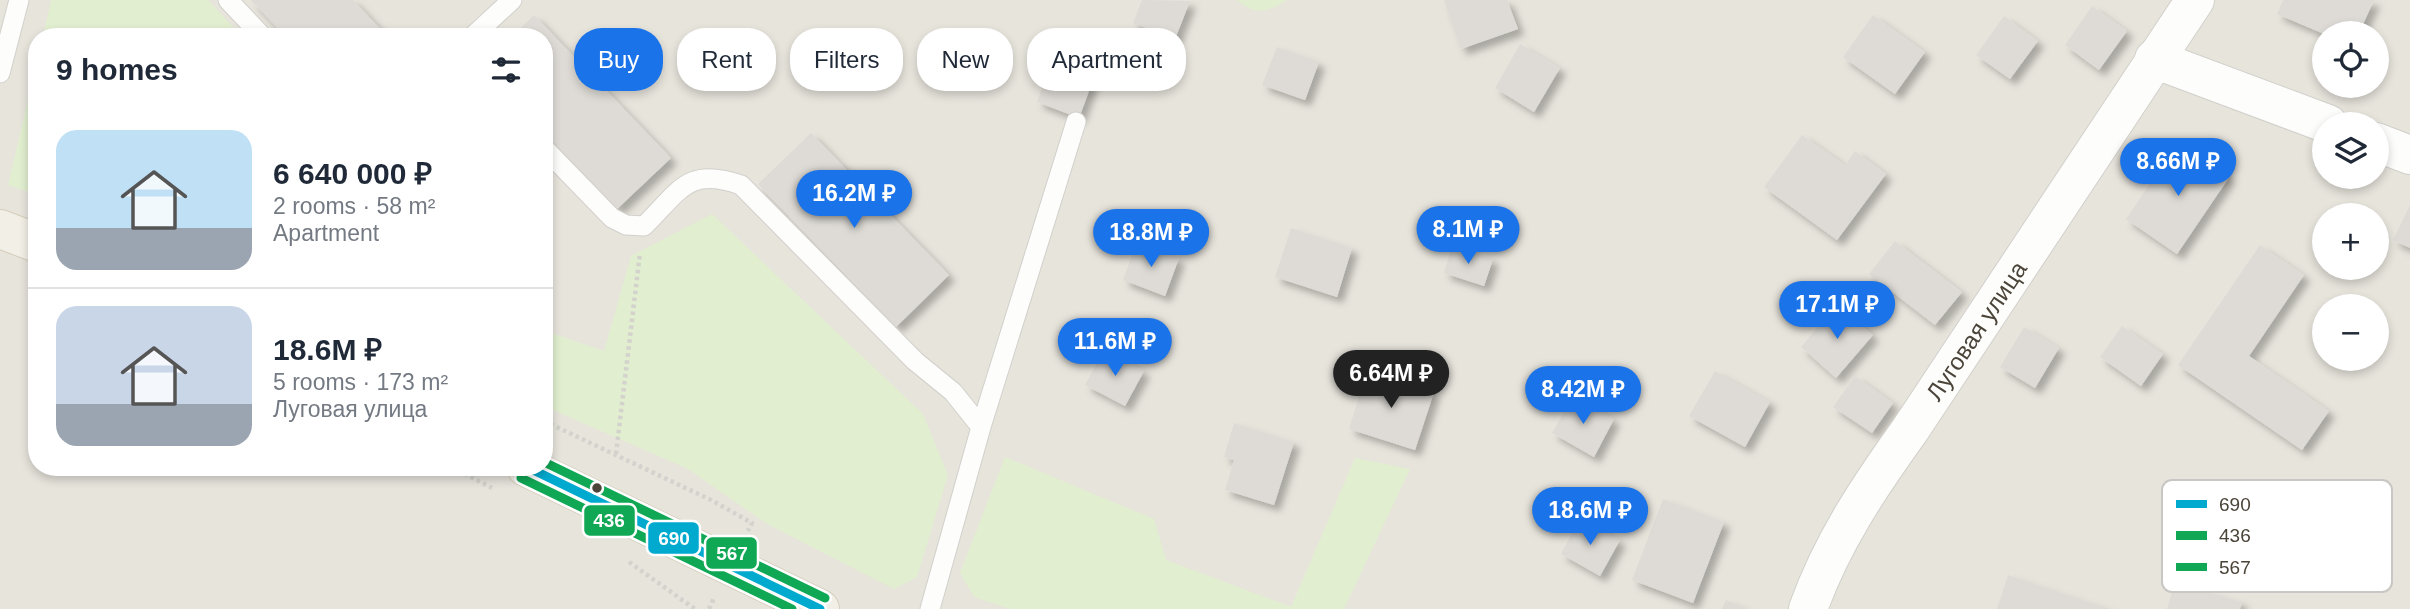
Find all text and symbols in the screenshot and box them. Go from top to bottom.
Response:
map controls [2312,21,2389,371]
button: locate [2312,21,2389,98]
chip: Buy [574,28,663,91]
chip: Rent [677,28,776,91]
chip: Filters [790,28,903,91]
chip: New [917,28,1013,91]
chip: Apartment [1027,28,1186,91]
icon: filters [487,51,525,89]
text: 9 homes [56,53,178,86]
button: layers [2312,112,2389,189]
pin: 8.66M ₽ [2113,138,2243,198]
text: 8.66M ₽ [2136,148,2220,174]
text: 6 640 000 ₽ [273,157,432,190]
icon: home [112,158,196,242]
pin: 16.2M ₽ [789,170,919,230]
text: 16.2M ₽ [812,180,896,206]
text: 2 rooms · 58 m² [273,193,435,219]
button: + [2312,203,2389,280]
pin: 8.1M ₽ [1411,206,1525,266]
pin: 18.8M ₽ [1086,210,1216,269]
text: 8.1M ₽ [1433,216,1503,242]
text: 18.8M ₽ [1109,219,1193,245]
text: Apartment [273,220,379,246]
street label: Луговая улица [1920,255,2032,405]
pin: 17.1M ₽ [1772,282,1902,341]
text: 17.1M ₽ [1795,291,1879,317]
button: − [2312,294,2389,371]
pin: 11.6M ₽ [1050,318,1180,378]
text: 11.6M ₽ [1074,328,1156,354]
text: 18.6M ₽ [273,333,382,366]
icon: home [112,334,196,418]
pin: 6.64M ₽ [1326,350,1456,410]
text: 6.64M ₽ [1349,360,1433,386]
pin: 8.42M ₽ [1518,366,1648,426]
text: 5 rooms · 173 m² [273,369,448,395]
text: 8.42M ₽ [1541,376,1625,402]
text: Луговая улица [273,396,427,422]
legend [2162,480,2392,592]
unlabelled marker [590,481,604,495]
pin: 18.6M ₽ [1525,488,1655,547]
text: 690 [2219,494,2251,515]
text: 18.6M ₽ [1548,497,1632,523]
line badge: 436 [583,504,636,537]
text: 436 [593,510,625,531]
line badge: 690 [647,521,700,555]
text: 436 [2219,525,2251,546]
text: 690 [658,528,690,549]
line badge: 567 [705,536,758,570]
text: 567 [716,543,748,564]
text: 567 [2219,557,2251,578]

